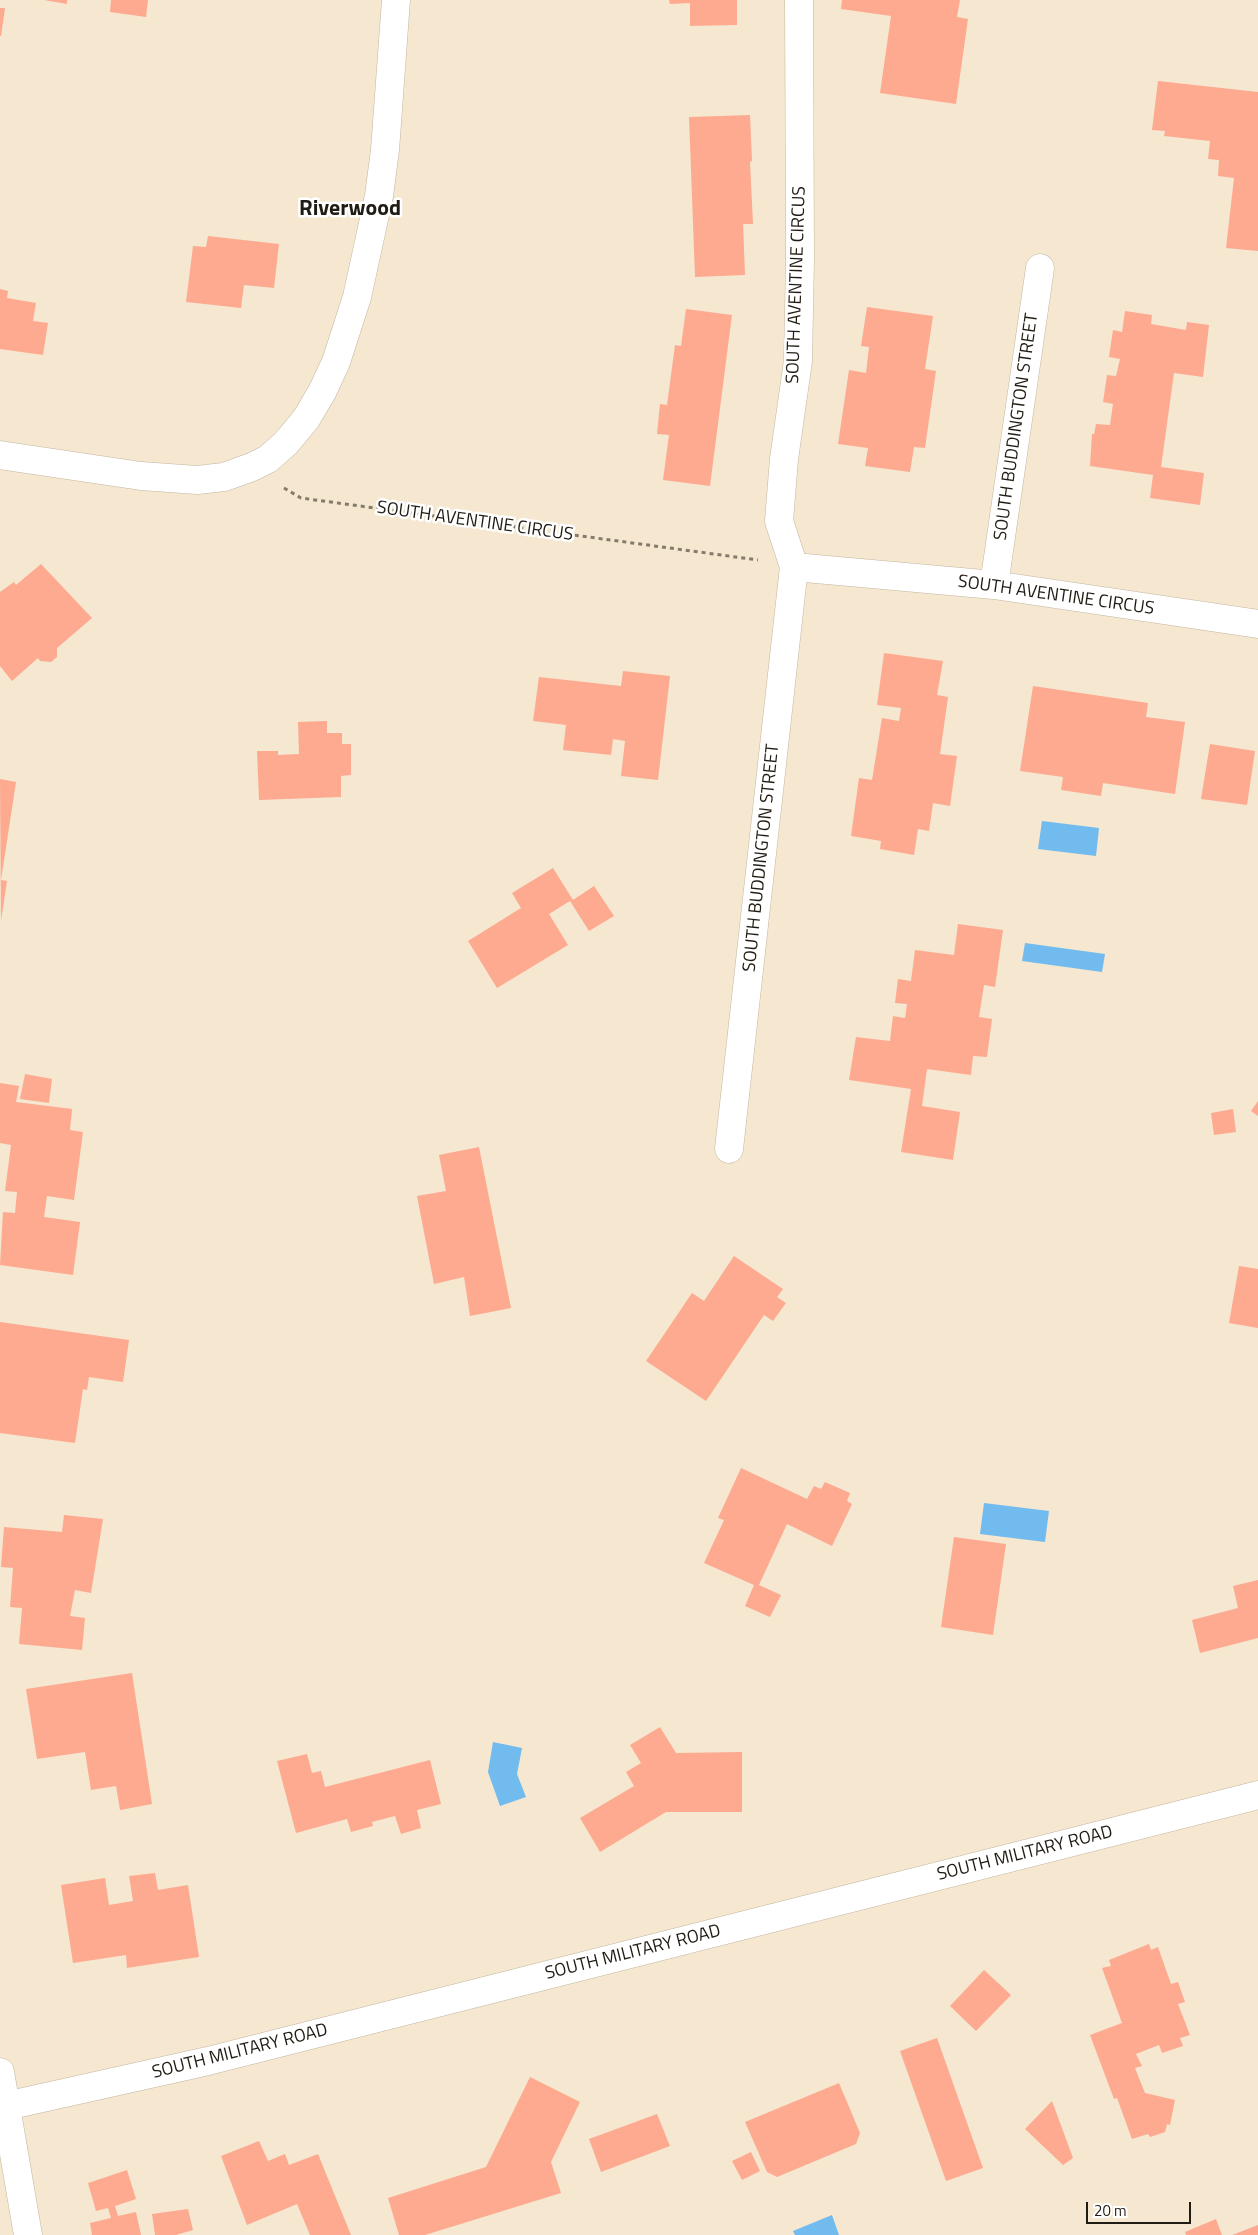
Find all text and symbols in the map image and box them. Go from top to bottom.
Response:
street label: SOUTH AVENTINE CIRCUS [783,186,811,384]
district label: Riverwood [299,197,401,223]
street label: SOUTH BUDDINGTON STREET [990,312,1044,542]
street label: SOUTH AVENTINE CIRCUS [375,498,575,546]
street label: SOUTH AVENTINE CIRCUS [956,572,1156,620]
street label: SOUTH BUDDINGTON STREET [739,743,785,973]
street label: SOUTH MILITARY ROAD [935,1822,1115,1886]
street label: SOUTH MILITARY ROAD [543,1921,723,1985]
street label: SOUTH MILITARY ROAD [150,2020,330,2084]
scale bar [1088,2192,1193,2224]
text: 20 m [1094,2199,1127,2222]

